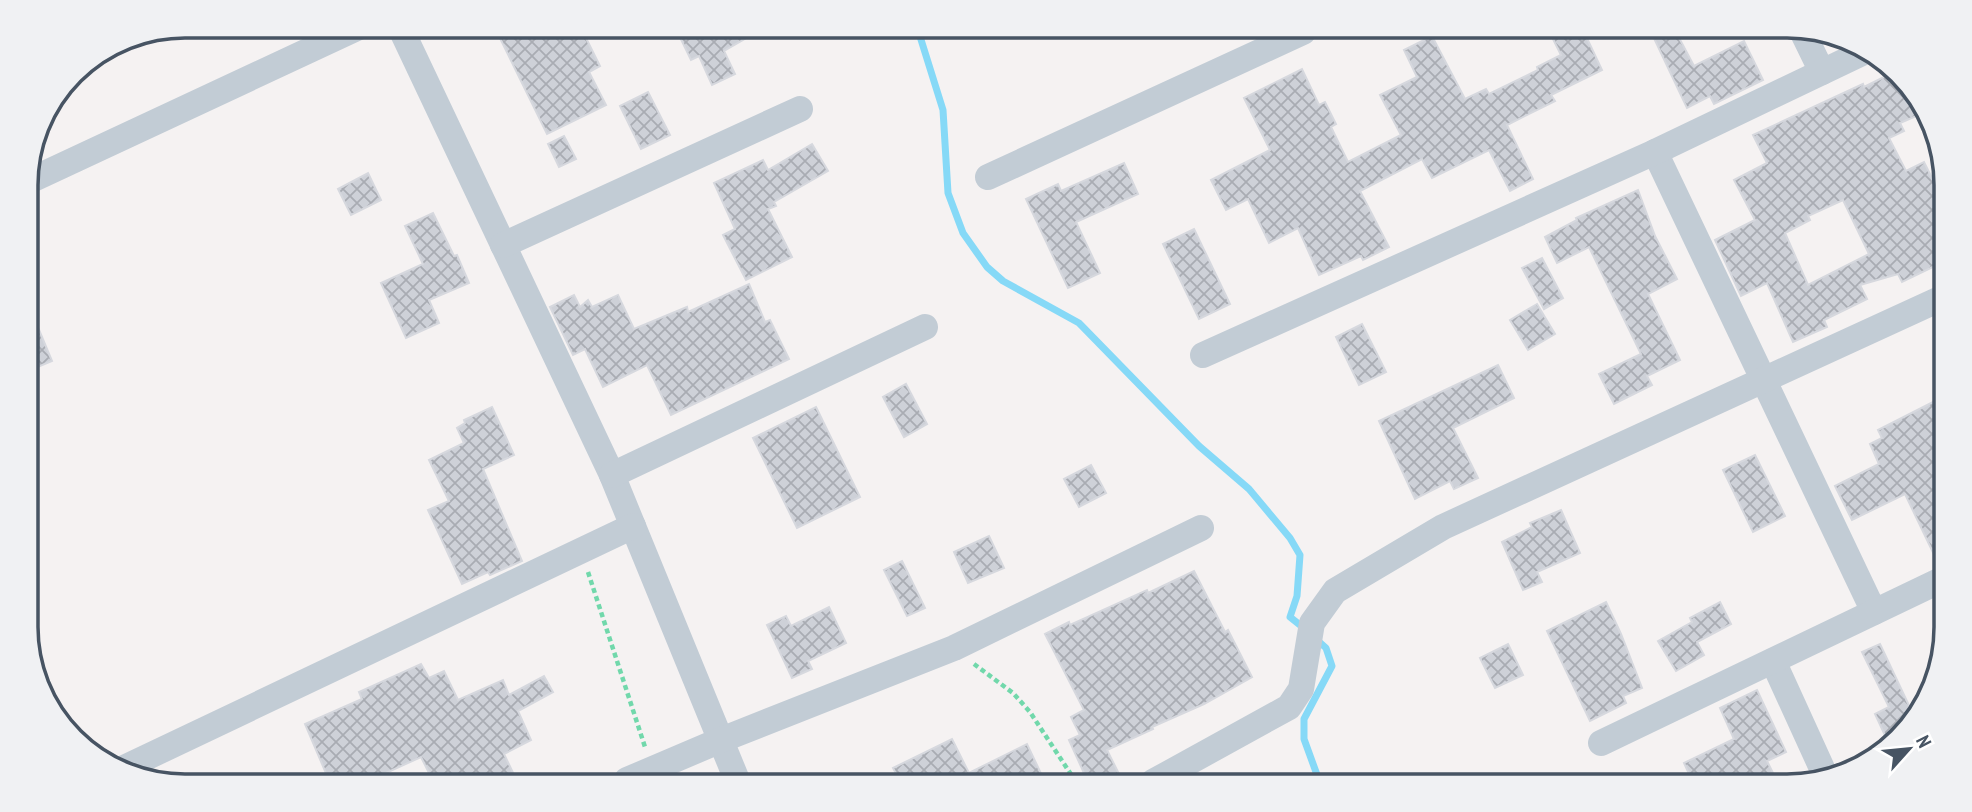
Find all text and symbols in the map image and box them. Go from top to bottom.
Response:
north arrow [1874,714,1944,784]
text: N [1911,731,1937,751]

